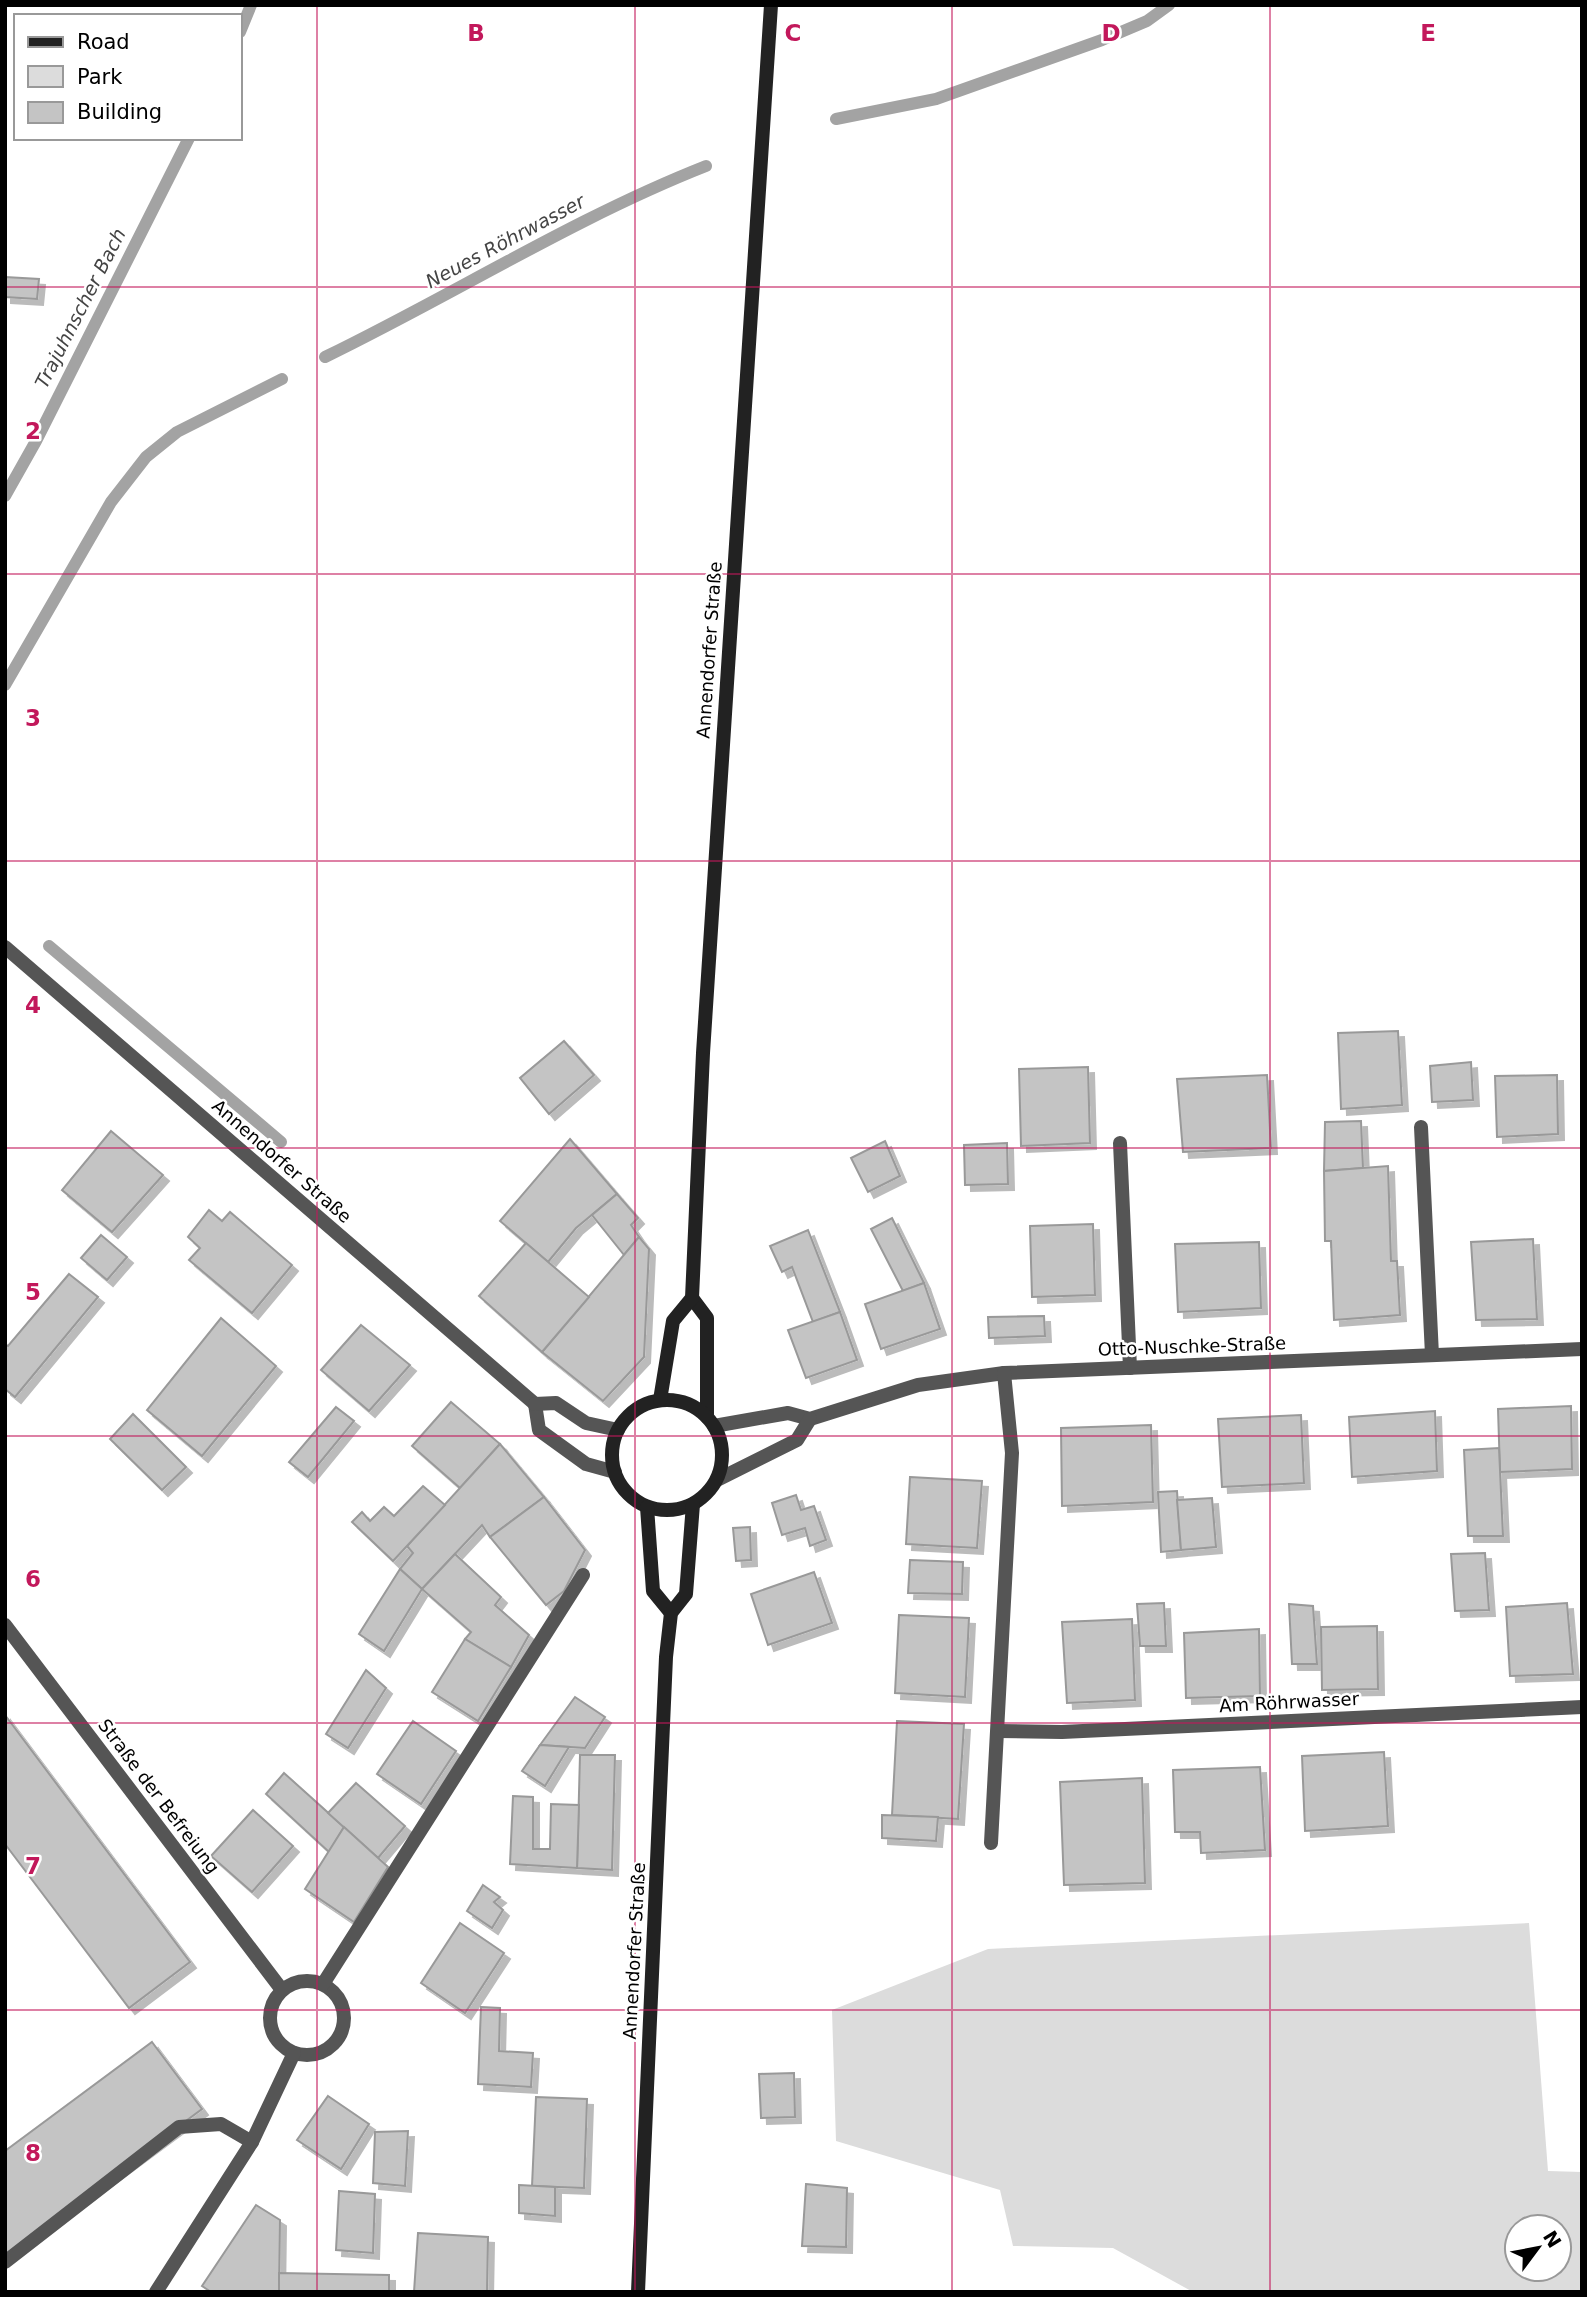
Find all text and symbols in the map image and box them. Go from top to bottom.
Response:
legend [14,14,242,140]
text: B [467,20,485,46]
text: C [785,20,801,46]
text: D [1101,20,1121,46]
text: E [1420,20,1436,46]
text: Road [77,30,130,54]
text: Park [77,65,123,89]
text: Building [77,100,162,124]
water label: Neues Röhrwasser [422,189,589,292]
water label: Trajuhnscher Bach [30,225,130,391]
text: 2 [25,418,41,444]
street label: Annendorfer Straße [692,561,726,739]
text: 3 [25,705,41,731]
text: 4 [25,992,41,1018]
street label: Annendorfer Straße [208,1095,356,1227]
text: 5 [25,1279,41,1305]
street label: Otto-Nuschke-Straße [1098,1332,1286,1360]
text: 6 [25,1566,41,1592]
street label: Am Röhrwasser [1219,1688,1360,1716]
street label: Straße der Befreiung [94,1715,224,1877]
text: 7 [25,1853,41,1879]
street label: Annendorfer Straße [619,1862,649,2040]
text: 8 [25,2140,41,2166]
north arrow [1503,2213,1573,2283]
text: N [1539,2226,1566,2252]

